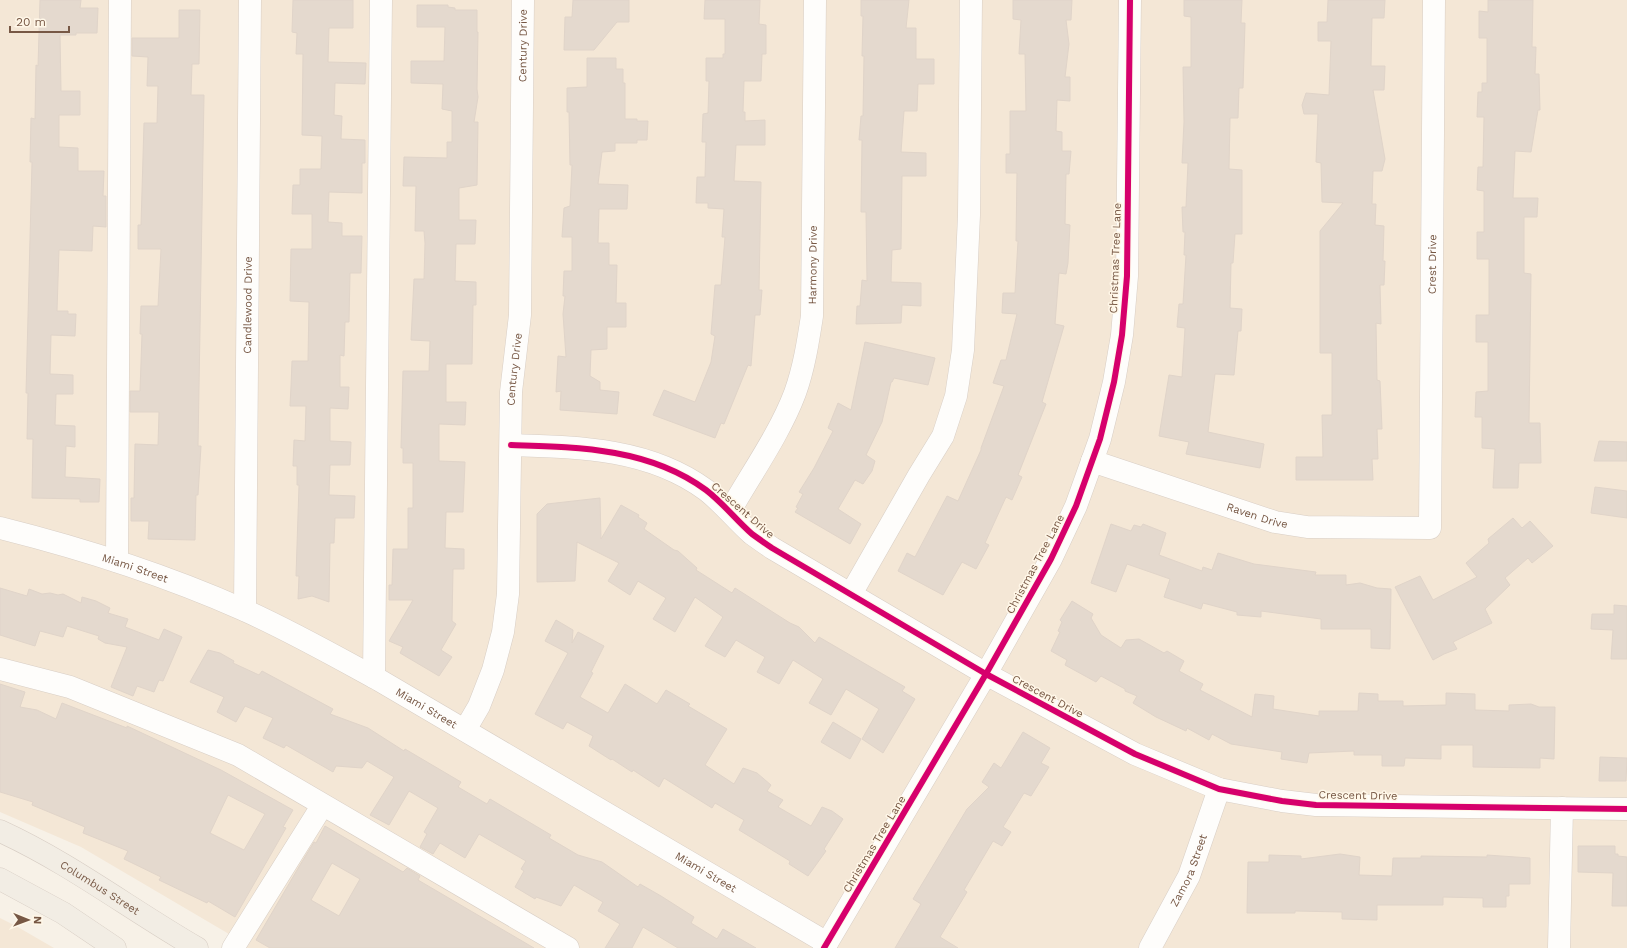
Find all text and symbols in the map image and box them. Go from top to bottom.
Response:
scale bar [10,8,69,34]
street label: Century Drive [516,9,530,82]
text: 20 m [16,15,46,29]
street label: Christmas Tree Lane [1107,202,1124,314]
street label: Harmony Drive [806,225,820,304]
street label: Crest Drive [1426,234,1439,294]
street label: Candlewood Drive [241,256,255,354]
street label: Century Drive [505,332,525,406]
street label: Crescent Drive [709,480,777,541]
street label: Raven Drive [1225,500,1289,531]
street label: Christmas Tree Lane [1004,512,1067,616]
street label: Miami Street [100,551,170,586]
street label: Crescent Drive [1010,672,1086,721]
street label: Miami Street [393,685,460,732]
street label: Crescent Drive [1318,788,1398,803]
street label: Christmas Tree Lane [840,793,909,895]
street label: Zamora Street [1168,832,1210,909]
street label: Miami Street [673,849,739,896]
street label: Columbus Street [58,858,142,918]
north arrow [8,900,48,940]
text: N [31,916,44,924]

